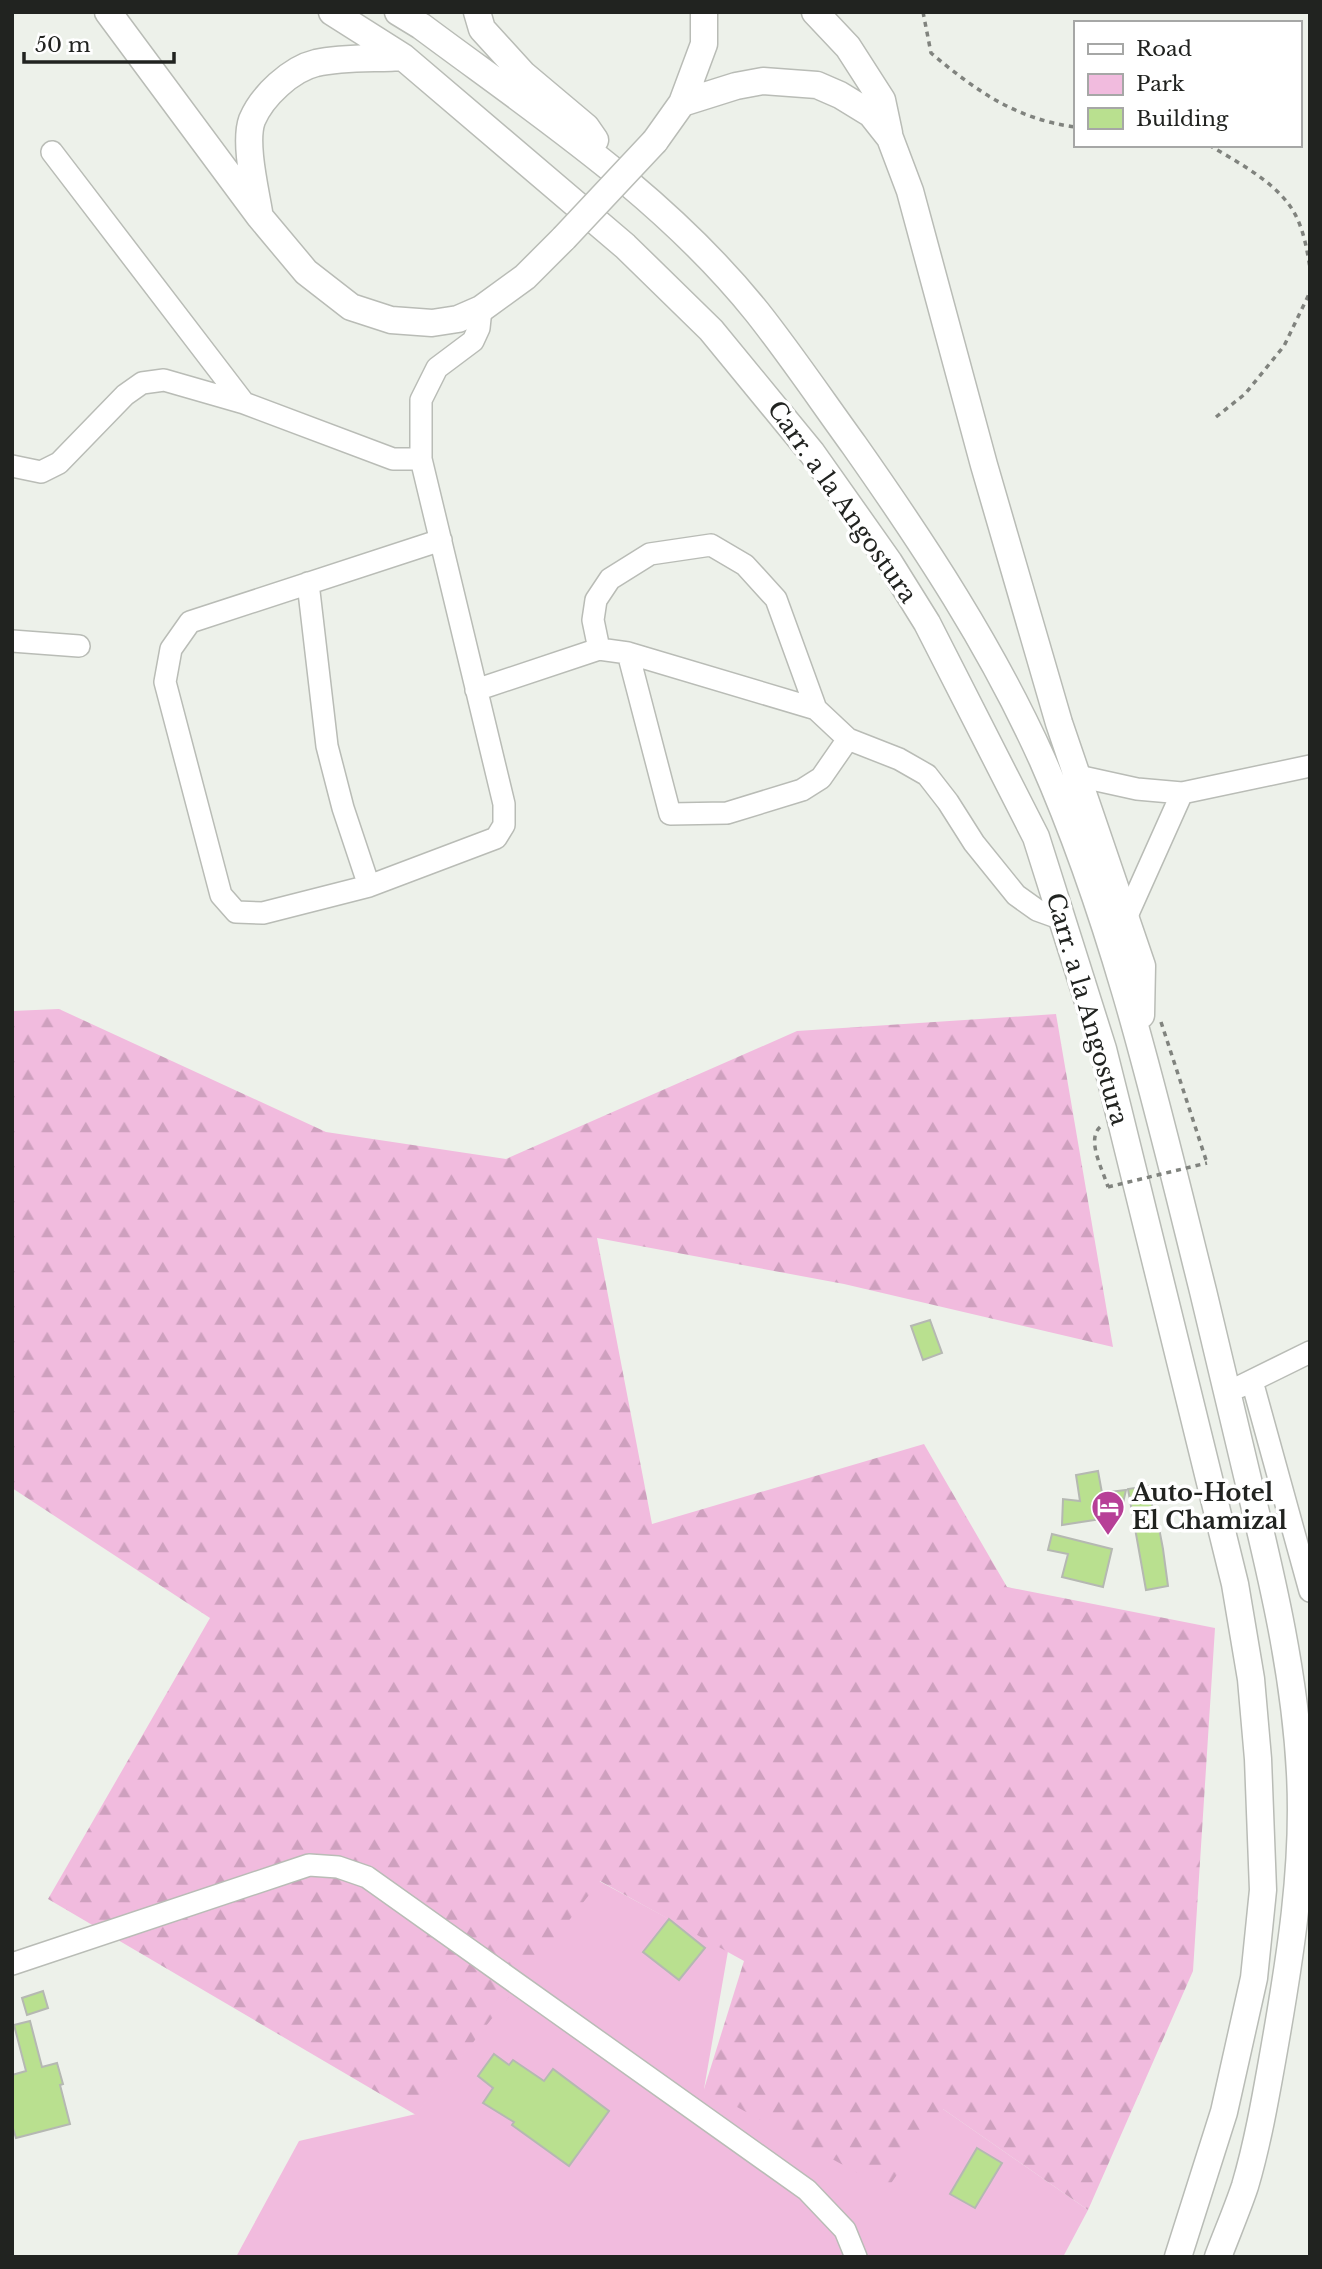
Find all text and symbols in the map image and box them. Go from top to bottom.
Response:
scale bar [24,21,175,65]
legend [1074,21,1301,147]
text: 50 m [35,32,91,58]
text: Road [1136,36,1192,62]
text: Park [1136,71,1185,97]
text: Building [1136,106,1229,132]
street label: Carr. a la Angostura [762,395,924,609]
street label: Carr. a la Angostura [1040,889,1135,1129]
place label: Auto-Hotel El Chamizal [1131,1478,1288,1535]
hotel icon: Auto-Hotel El Chamizal [1089,1488,1127,1537]

